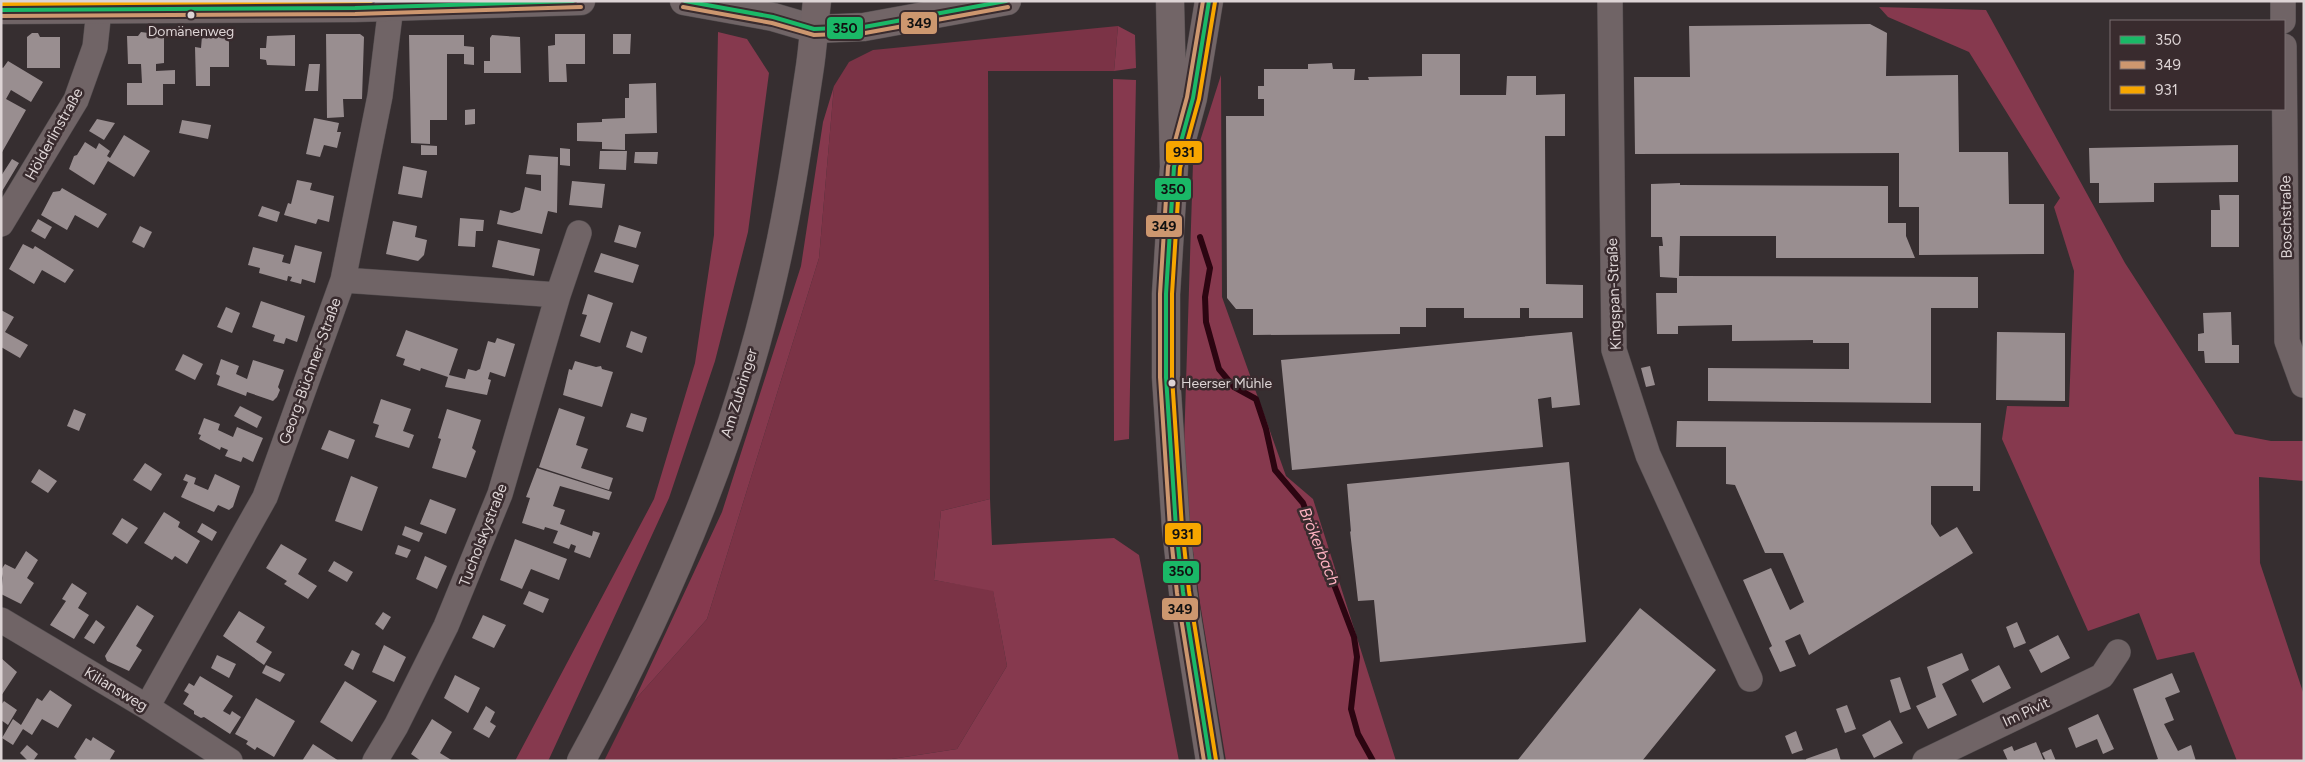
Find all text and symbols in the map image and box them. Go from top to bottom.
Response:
marker: Domänenweg [186,10,196,20]
line badge: 349 [900,11,938,35]
text: 349 [907,15,931,32]
line badge: 350 [826,16,864,40]
text: 350 [833,20,858,37]
legend [2110,20,2285,110]
place label: Domänenweg [148,23,234,40]
text: 350 [2155,31,2181,49]
text: 349 [2155,56,2181,74]
text: 931 [2155,81,2178,99]
street label: Hölderlinstraße [21,85,87,183]
line badge: 931 [1165,140,1203,164]
text: 931 [1173,144,1195,161]
street label: Boschstraße [2276,175,2296,259]
line badge: 350 [1154,177,1192,201]
text: 350 [1161,181,1186,198]
line badge: 349 [1145,214,1183,238]
text: 349 [1152,218,1176,235]
street label: Kingspan-Straße [1603,238,1625,350]
street label: Georg-Büchner-Straße [275,295,345,447]
street label: Am Zubringer [717,346,761,440]
place label: Heerser Mühle [1181,375,1272,392]
marker: Heerser Mühle [1167,378,1177,388]
street label: Tucholskystraße [455,481,511,589]
water label: Brökerbach [1295,504,1344,588]
line badge: 931 [1164,522,1202,546]
text: 931 [1172,526,1194,543]
line badge: 350 [1162,560,1200,584]
text: 350 [1169,563,1194,580]
line badge: 349 [1161,597,1199,621]
text: 349 [1168,601,1192,618]
street label: Kiliansweg [81,663,151,715]
street label: Im Pivit [2000,693,2053,731]

